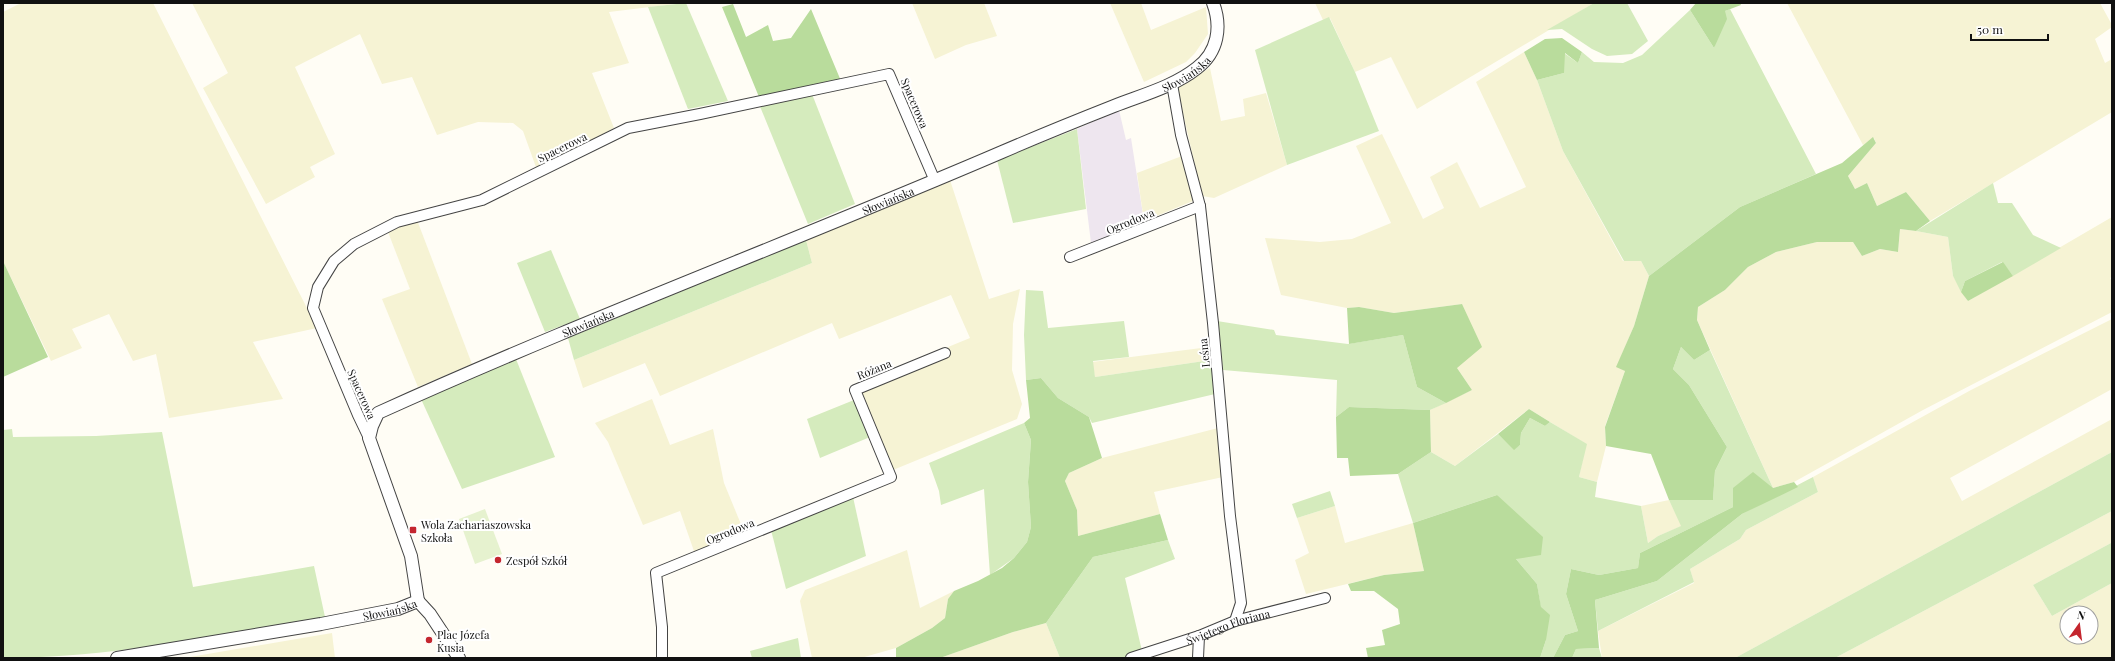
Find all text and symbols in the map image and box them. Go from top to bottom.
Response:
scale bar [1971,16,2048,42]
text: 50 m [1977,21,2003,37]
street label: Słowiańska [1159,52,1214,95]
street label: Spacerowa [898,76,933,131]
street label: Spacerowa [535,128,590,165]
street label: Słowiańska [859,182,917,217]
street label: Ogrodowa [1104,204,1157,237]
street label: Słowiańska [560,305,617,340]
street label: Leśna [1195,337,1213,368]
street label: Różana [855,355,894,383]
street label: Spacerowa [344,367,380,422]
street label: Ogrodowa [704,514,757,547]
place label: Wola Zachariaszowska Szkoła [420,517,532,545]
marker: Wola Zachariaszowska Szkoła [408,525,418,535]
place label: Zespół Szkół [506,553,568,568]
marker: Zespół Szkół [493,555,503,565]
street label: Słowiańska [361,595,419,623]
street label: Świętego Floriana [1184,605,1272,647]
north arrow [2059,605,2099,645]
text: N [2076,607,2087,623]
place label: Plac Józefa Kusia [437,627,490,655]
marker: Plac Józefa Kusia [424,635,434,645]

